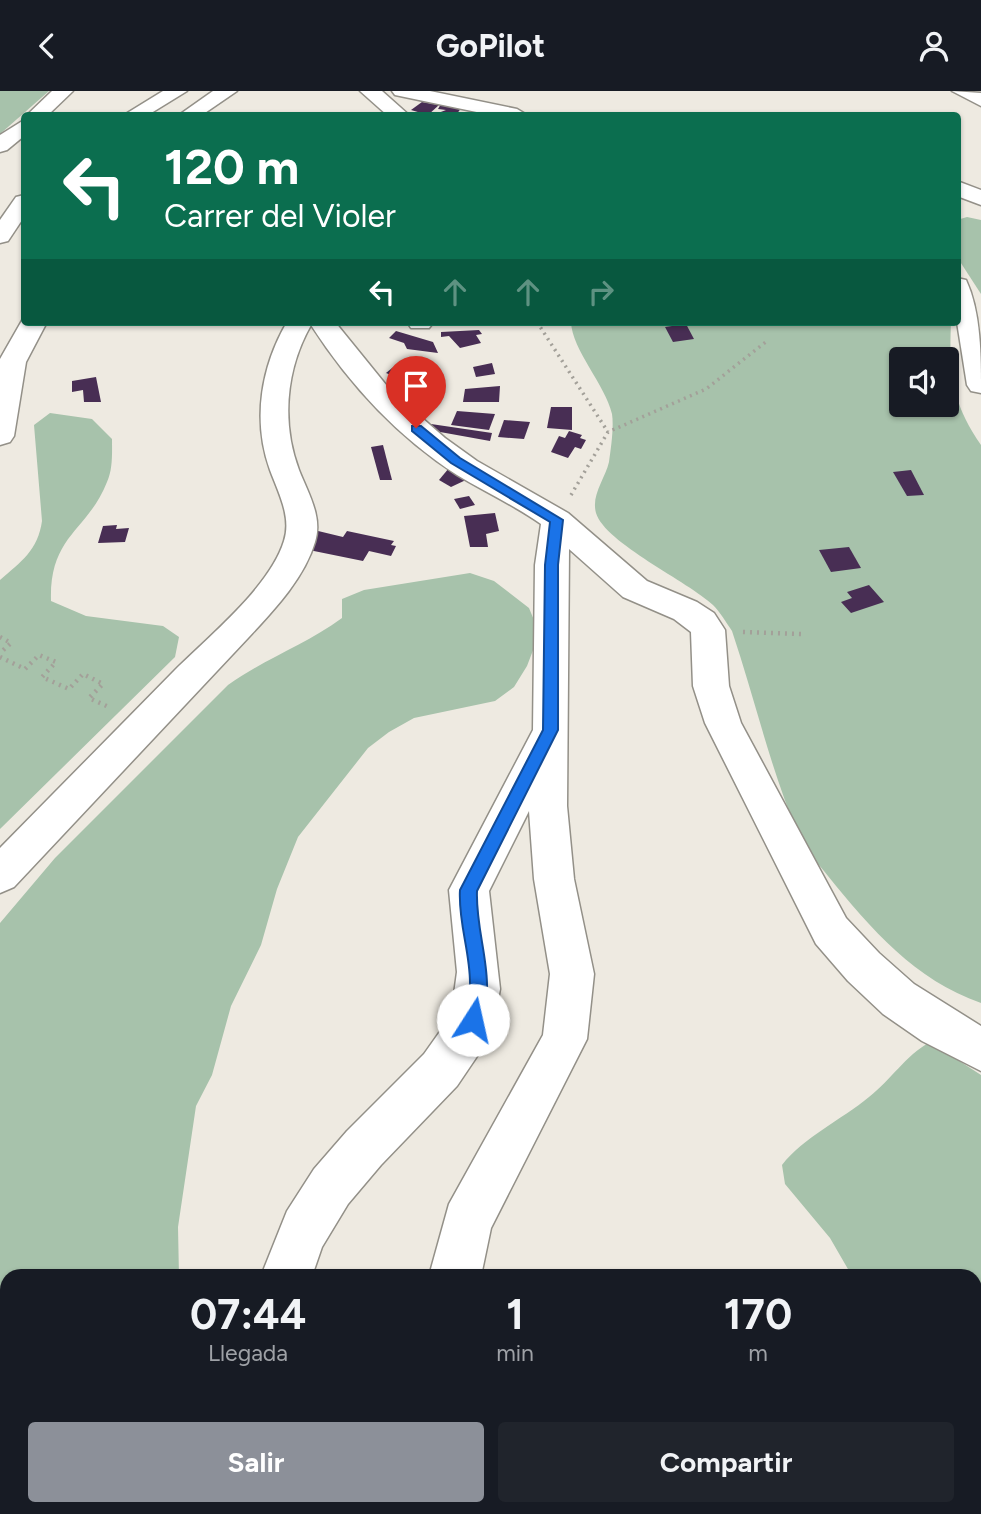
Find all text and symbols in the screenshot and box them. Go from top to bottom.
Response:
icon: back [28,27,66,65]
text: GoPilot [436,27,545,65]
icon: person [915,27,953,65]
text: 120 m [164,137,299,196]
icon: left [49,140,140,231]
text: Carrer del Violer [164,197,396,235]
icon: left [363,273,401,311]
icon: ahead [436,273,474,311]
icon: ahead [509,273,547,311]
icon: right [582,273,620,311]
map controls [889,347,959,417]
button: sound [889,347,959,417]
pin [386,356,446,428]
icon: arrive [397,367,435,405]
position arrow [436,983,510,1057]
text: 07:44 [190,1289,306,1340]
text: 1 [506,1289,524,1340]
text: 170 [724,1289,792,1340]
text: Llegada [208,1339,288,1367]
text: min [496,1339,534,1367]
text: m [748,1339,768,1367]
button: Salir [28,1422,484,1502]
button: Compartir [498,1422,954,1502]

